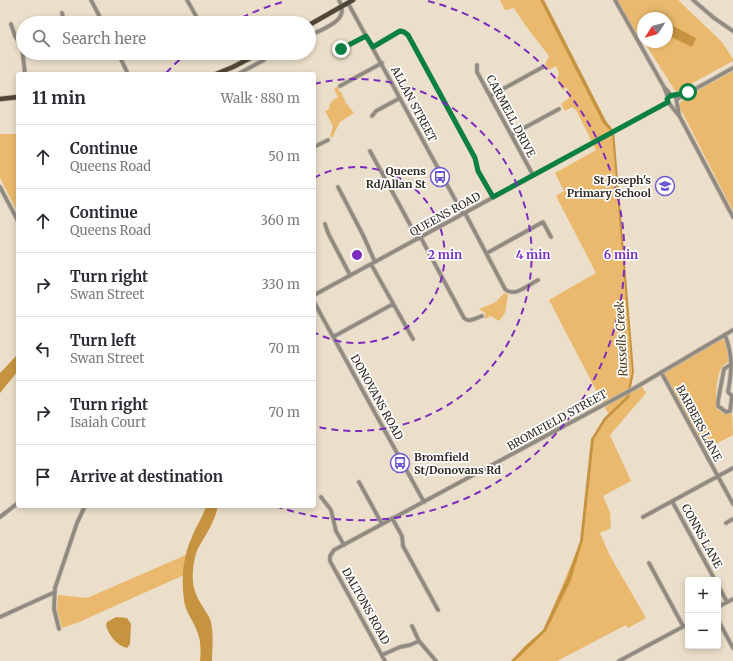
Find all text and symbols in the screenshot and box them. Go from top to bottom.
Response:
north arrow [637,12,673,48]
search box [16,16,316,60]
icon: search [30,27,52,49]
text: Search here [62,29,146,48]
route end [332,40,350,58]
street label: ALLAN STREET [388,63,440,145]
street label: CARMELL DRIVE [483,72,539,160]
route start [679,83,697,101]
text: 11 min [32,87,86,109]
text: Walk · 880 m [221,90,300,107]
text: Continue [70,139,138,158]
icon: ahead [32,146,54,168]
text: 50 m [268,148,300,165]
text: Queens Road [70,158,151,175]
place label: Queens Rd/Allan St [366,164,427,191]
bus stop icon: Queens Rd/Allan St [429,166,451,188]
place label: St Joseph's Primary School [567,173,651,200]
school or university icon: St Joseph's Primary School [654,175,676,197]
street label: QUEENS ROAD [407,189,483,239]
text: Continue [70,203,138,222]
icon: ahead [32,210,54,232]
text: 360 m [261,212,300,229]
text: Queens Road [70,222,151,239]
text: 2 min [428,247,462,262]
text: 4 min [516,247,550,262]
text: 6 min [604,247,638,262]
centre of rings [350,248,364,262]
text: Turn right [70,267,148,286]
icon: right [32,274,54,296]
text: 330 m [261,276,300,293]
text: Swan Street [70,286,144,303]
water label: Russells Creek [612,300,630,377]
text: Turn left [70,331,136,350]
icon: left [32,338,54,360]
text: 70 m [269,340,300,357]
text: Swan Street [70,350,144,367]
street label: DONOVANS ROAD [348,352,406,442]
street label: BARBERS LANE [673,383,725,463]
street label: BROMFIELD STREET [505,387,610,453]
text: Turn right [70,395,148,414]
icon: right [32,402,54,424]
text: 70 m [269,404,300,421]
text: Isaiah Court [70,414,146,431]
place label: Bromfield St/Donovans Rd [414,450,501,477]
bus stop icon: Bromfield St/Donovans Rd [389,452,411,474]
icon: arrive [32,466,54,488]
text: Arrive at destination [70,467,223,486]
street label: CONNS LANE [679,501,725,571]
street label: DALTONS ROAD [339,565,393,647]
map controls [685,577,721,649]
button: + [685,577,721,613]
button: − [685,613,721,649]

